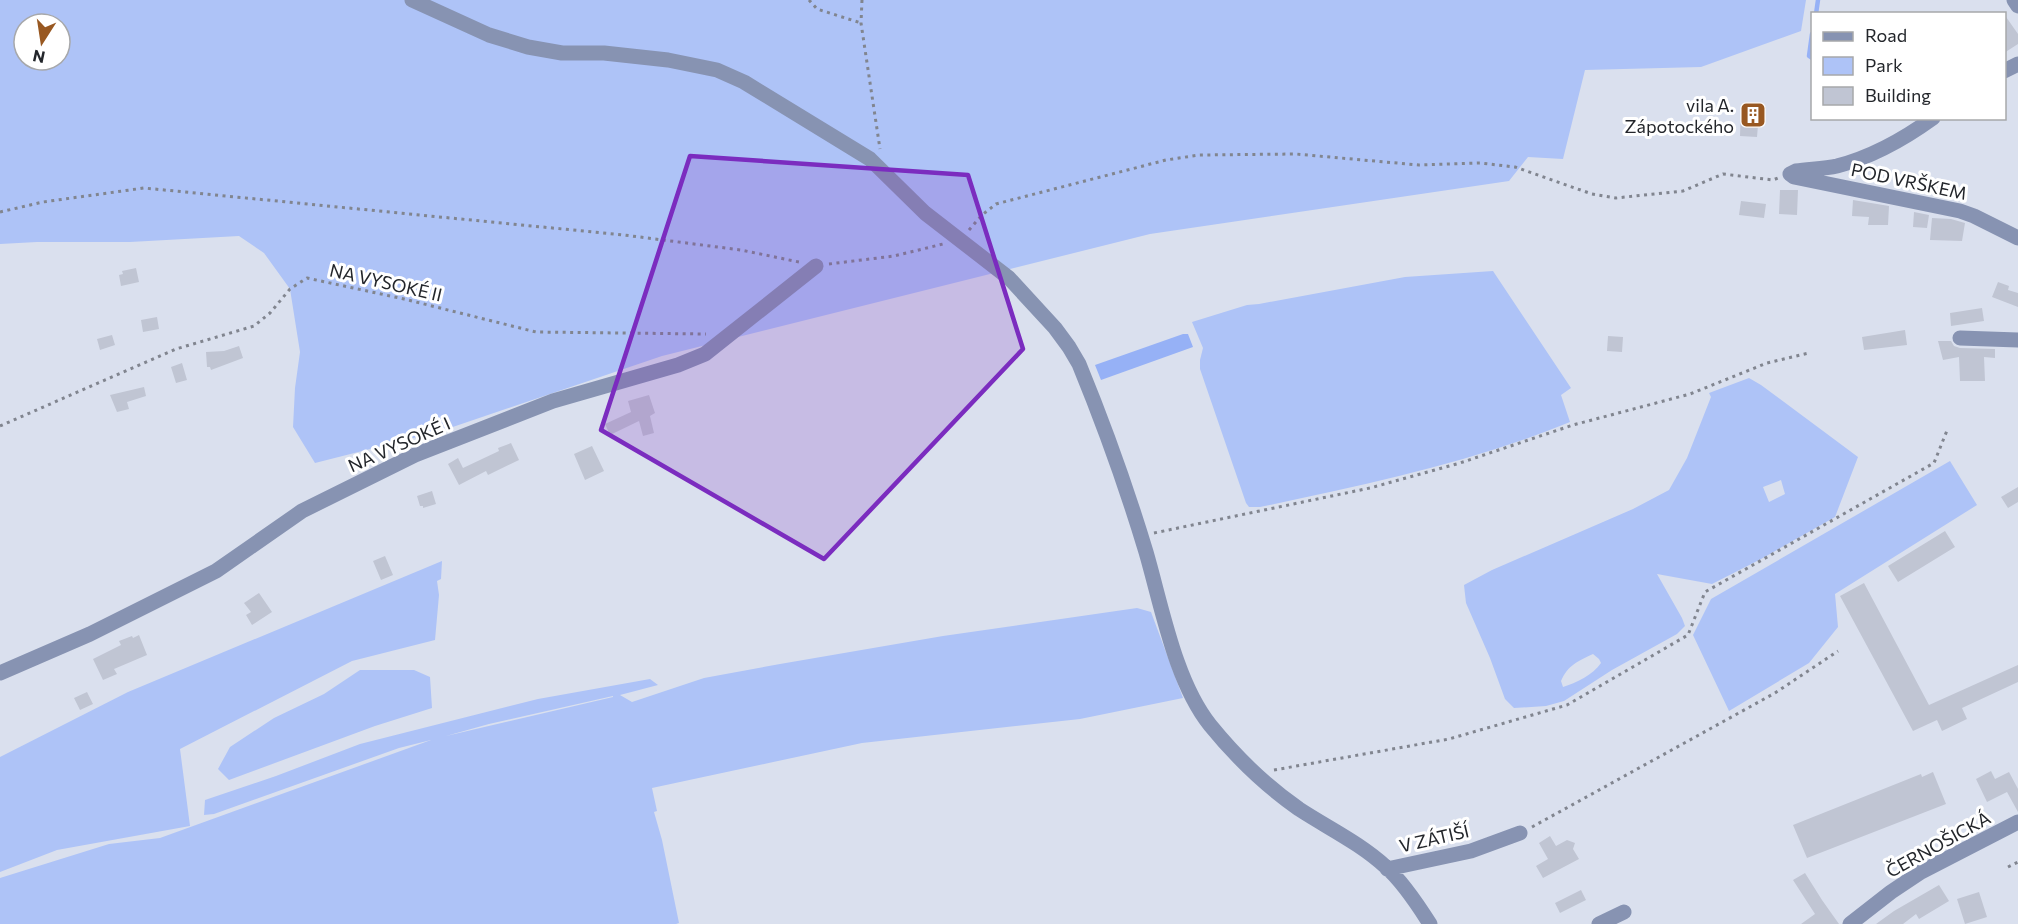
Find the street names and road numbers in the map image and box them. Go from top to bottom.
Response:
street label: POD VRŠKEM [1849,158,1969,204]
street label: NA VYSOKÉ II [328,258,444,306]
street label: NA VYSOKÉ I [344,412,454,476]
street label: ČERNOŠICKÁ [1882,806,1994,882]
street label: V ZÁTIŠÍ [1397,819,1472,857]

